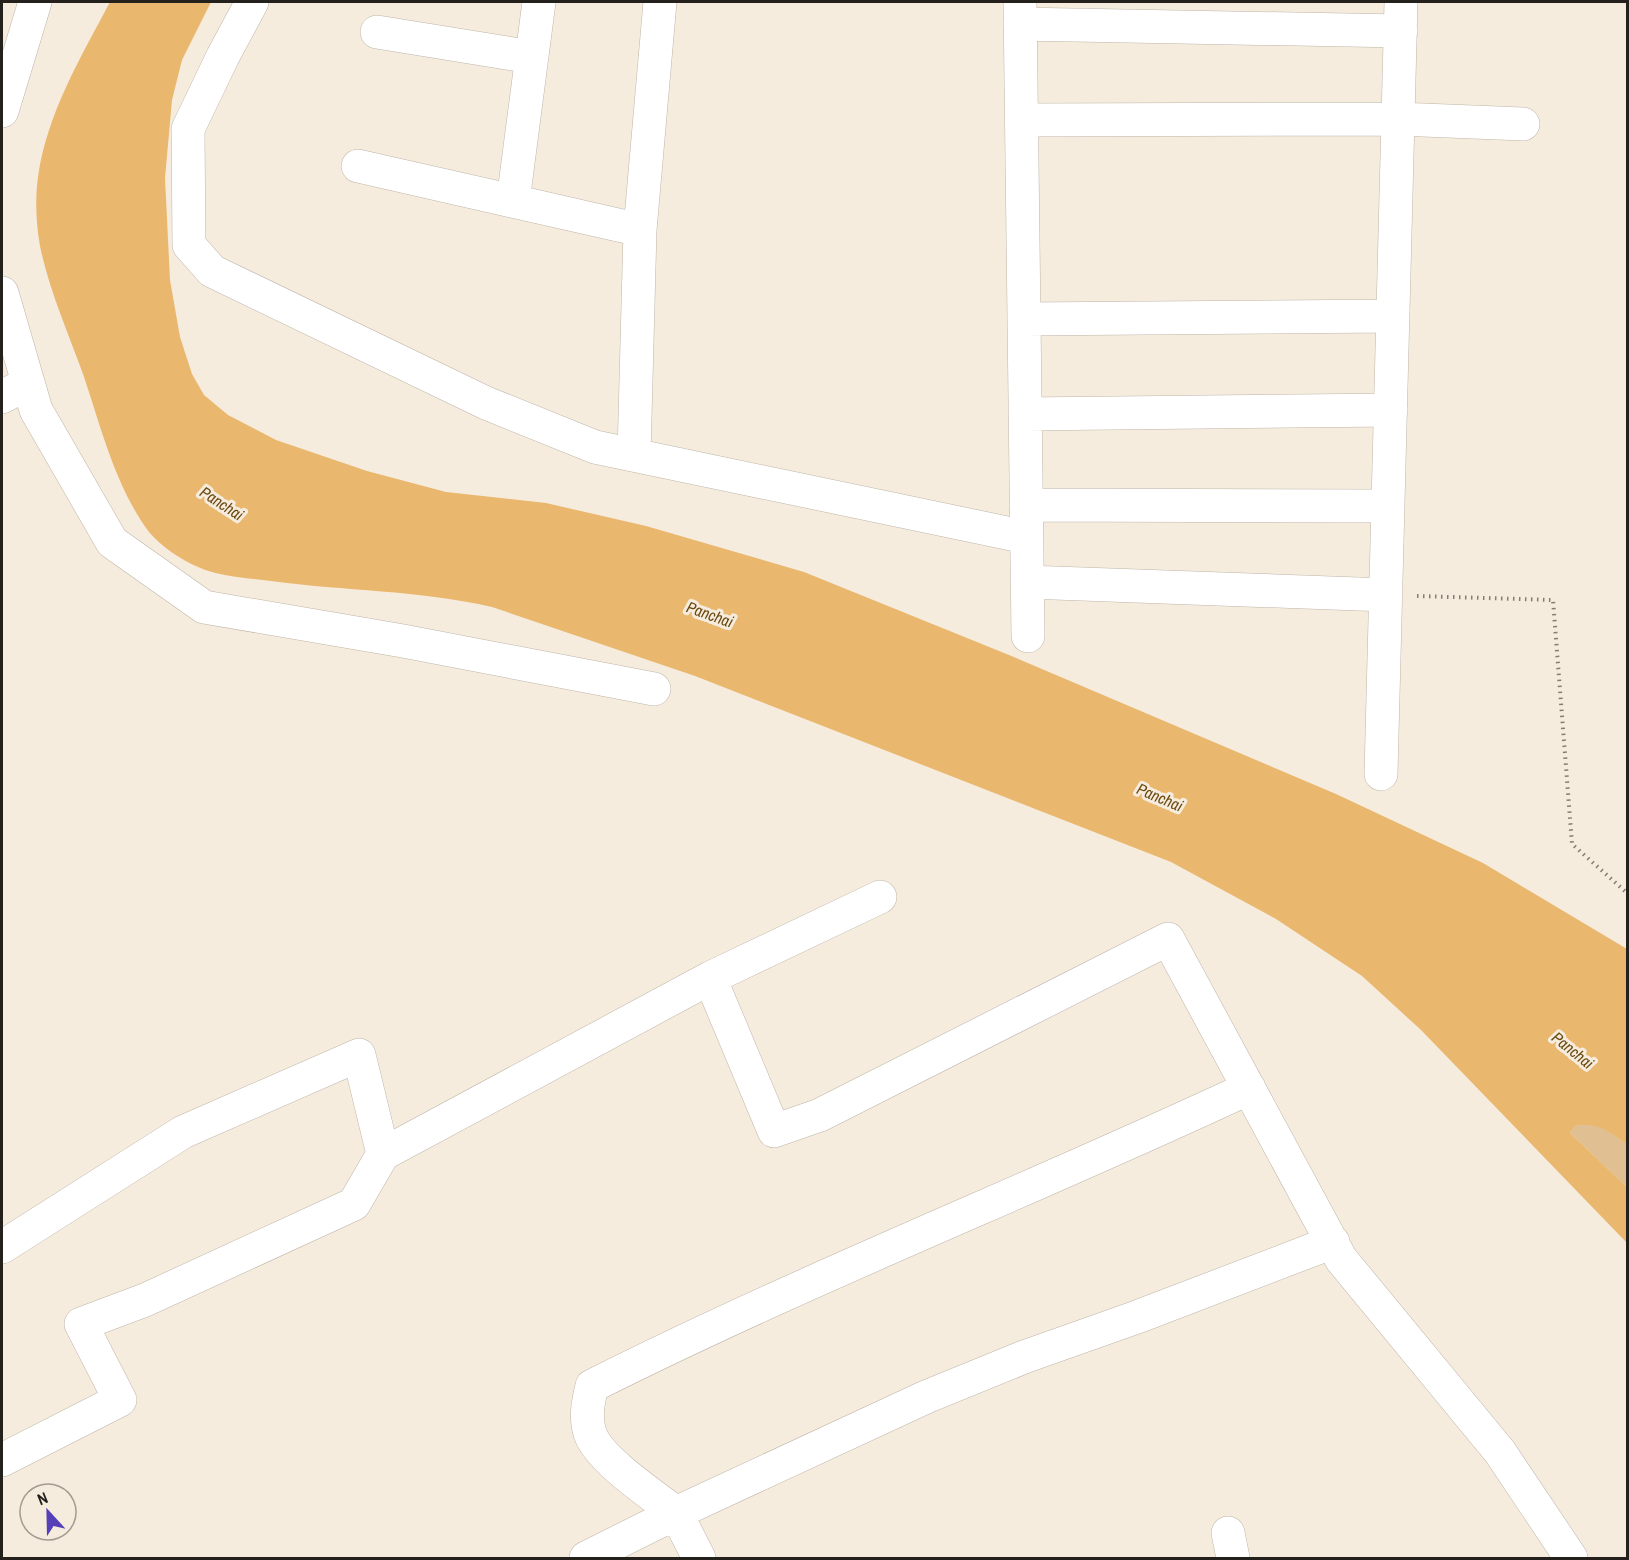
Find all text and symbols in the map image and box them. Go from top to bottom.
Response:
water label: Panchai [196,481,248,526]
water label: Panchai [684,595,737,633]
water label: Panchai [1134,777,1187,817]
water label: Panchai [1547,1026,1599,1074]
north arrow [18,1482,78,1542]
text: N [34,1486,51,1510]

